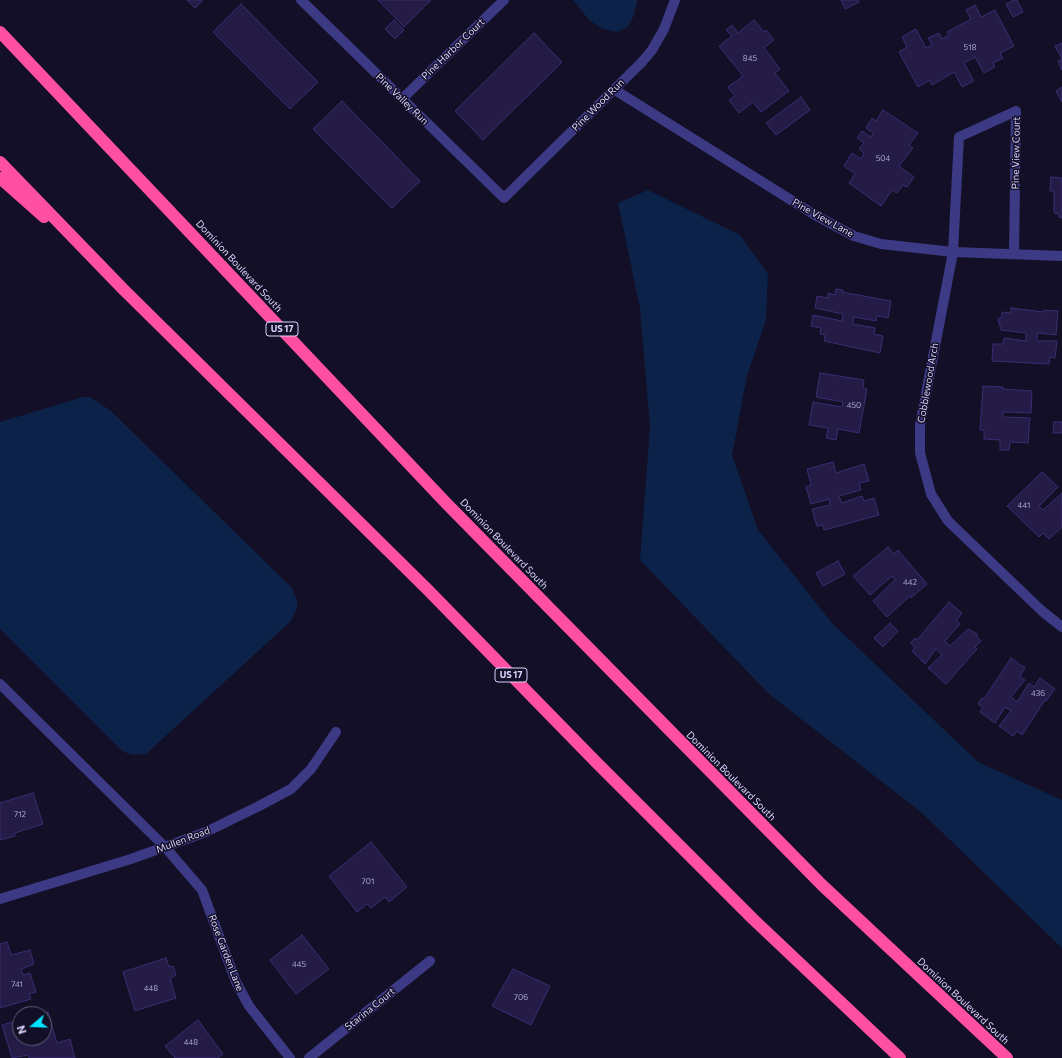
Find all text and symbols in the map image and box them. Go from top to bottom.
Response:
street label: Pine Harbor Court [419,16,487,82]
house number: 518 [964,42,976,52]
house number: 845 [743,53,757,63]
street label: Pine Valley Run [373,71,431,127]
street label: Pine Wood Run [569,76,627,134]
street label: Pine View Court [1009,117,1023,189]
house number: 504 [876,153,890,163]
street label: Pine View Lane [790,196,856,240]
street label: Dominion Boulevard South [193,218,285,314]
road number: US 17 [266,322,298,336]
street label: Cobblewood Arch [915,342,941,424]
house number: 450 [847,400,861,410]
street label: Dominion Boulevard South [458,496,550,592]
house number: 441 [1018,500,1030,510]
house number: 442 [903,577,917,587]
road number: US 17 [495,668,527,682]
house number: 436 [1031,688,1045,698]
street label: Dominion Boulevard South [684,729,778,823]
house number: 712 [14,809,26,819]
street label: Mullen Road [154,824,212,856]
house number: 701 [362,876,374,886]
street label: Rose Garden Lane [206,913,246,993]
street label: Dominion Boulevard South [915,955,1011,1047]
house number: 445 [292,959,306,969]
house number: 741 [11,979,23,989]
house number: 448 [144,983,158,993]
street label: Starina Court [343,985,397,1033]
house number: 706 [514,992,528,1002]
north arrow [12,1006,52,1046]
text: N [14,1024,29,1036]
house number: 448 [184,1037,198,1047]

